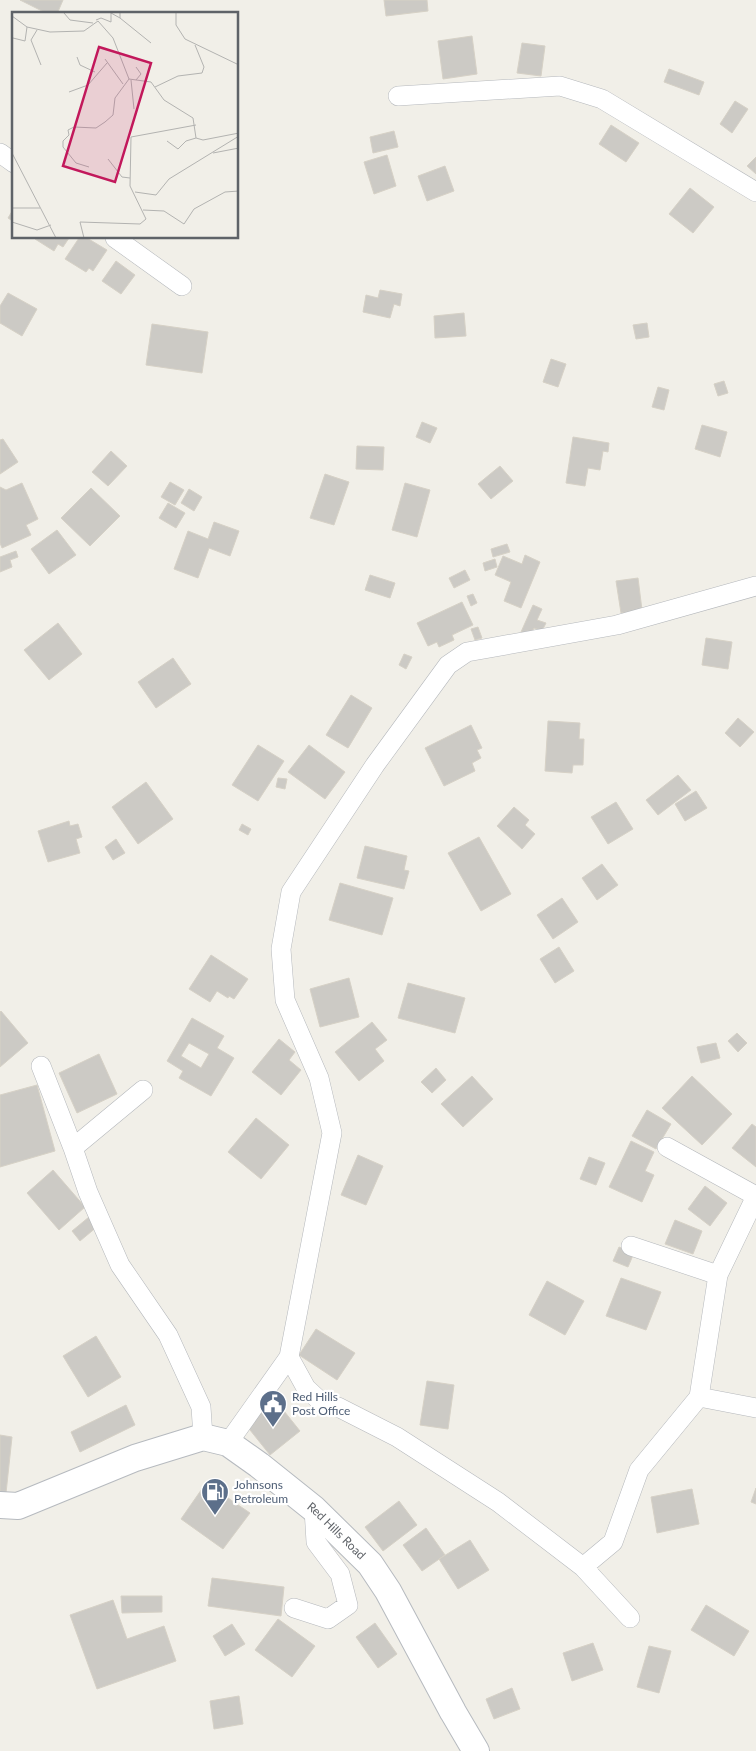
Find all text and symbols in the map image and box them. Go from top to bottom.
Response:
inset map [12,12,239,239]
public building icon: Red Hills Post Office [258,1389,288,1428]
place label: Red Hills Post Office [292,1389,350,1418]
fuel station icon: Johnsons Petroleum [200,1477,230,1516]
place label: Johnsons Petroleum [234,1477,288,1506]
street label: Red Hills Road [304,1499,369,1562]

